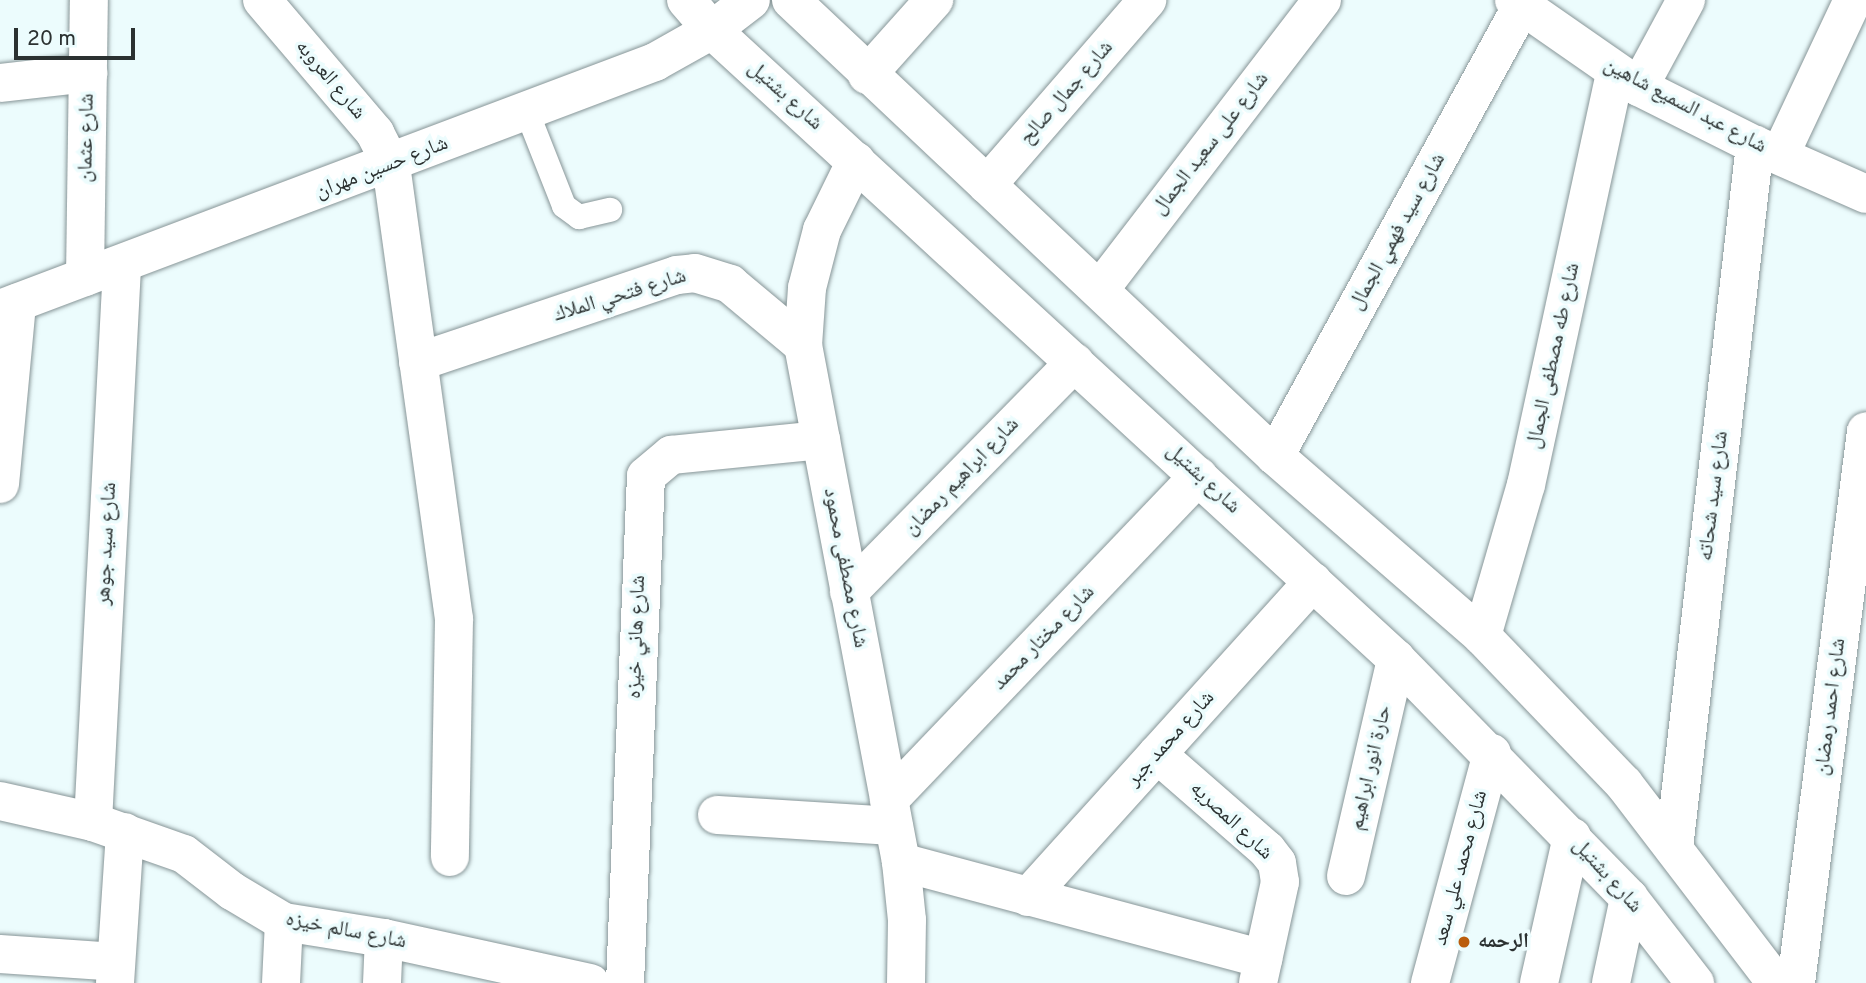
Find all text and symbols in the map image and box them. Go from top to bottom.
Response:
scale bar [18,14,138,58]
text: 20 m [27,26,76,53]
street label: شارع العروبه [289,35,371,125]
street label: شارع جمال صالح [1015,36,1119,150]
street label: شارع عبد السميع شاهين [1599,52,1771,160]
street label: شارع بشتيل [742,56,828,136]
street label: شارع على سعيد الجمال [1147,67,1275,221]
street label: شارع عثمان [74,93,100,183]
street label: شارع حسين مهران [312,131,452,205]
street label: شارع سيد فهمي الجمال [1344,149,1452,315]
street label: شارع طه مصطفى الجمال [1522,261,1586,451]
street label: شارع فتحي الملاك [551,264,689,328]
street label: شارع ابراهيم رمضان [899,412,1025,542]
street label: شارع سيد شحاته [1694,429,1734,563]
street label: شارع بشتيل [1161,438,1245,520]
street label: شارع سيد جوهر [91,482,123,606]
street label: شارع مصطفى محمود [817,486,873,650]
street label: شارع هاني خيزه [622,575,652,699]
street label: شارع مختار محمد [988,580,1100,696]
street label: شارع احمد رمضان [1810,637,1852,777]
street label: شارع محمد جبر [1122,686,1220,792]
street label: حارة انور ابراهيم [1344,703,1398,833]
street label: شارع المصريه [1184,776,1278,866]
street label: شارع محمد علي سعد [1428,788,1494,948]
street label: شارع بشتيل [1567,833,1647,919]
street label: شارع سالم خيزه [284,907,408,955]
place label: الرحمه [1478,929,1529,955]
marker: الرحمه [1456,934,1472,950]

